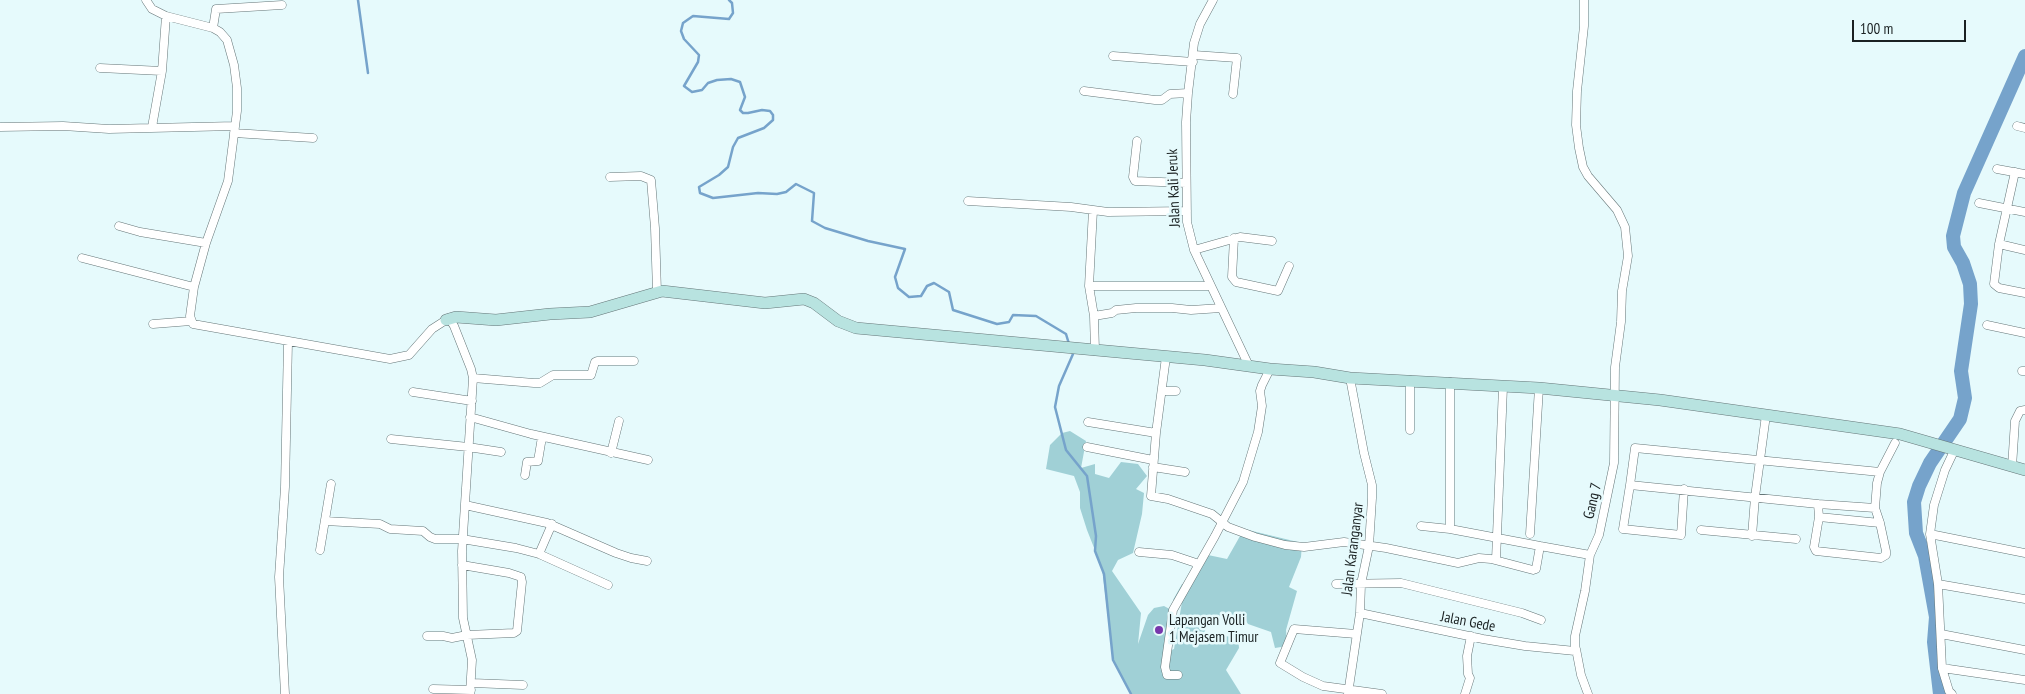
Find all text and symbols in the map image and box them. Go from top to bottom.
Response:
scale bar [1855,10,1969,42]
text: 100 m [1860,19,1893,38]
street label: Jalan Kali Jeruk [1164,149,1184,227]
street label: Gang 7 [1580,481,1606,521]
street label: Jalan Karanganyar [1338,502,1368,596]
street label: Jalan Gede [1439,608,1497,636]
place label: Lapangan Volli 1 Mejasem Timur [1169,612,1258,647]
marker: Lapangan Volli 1 Mejasem Timur [1153,624,1165,636]

